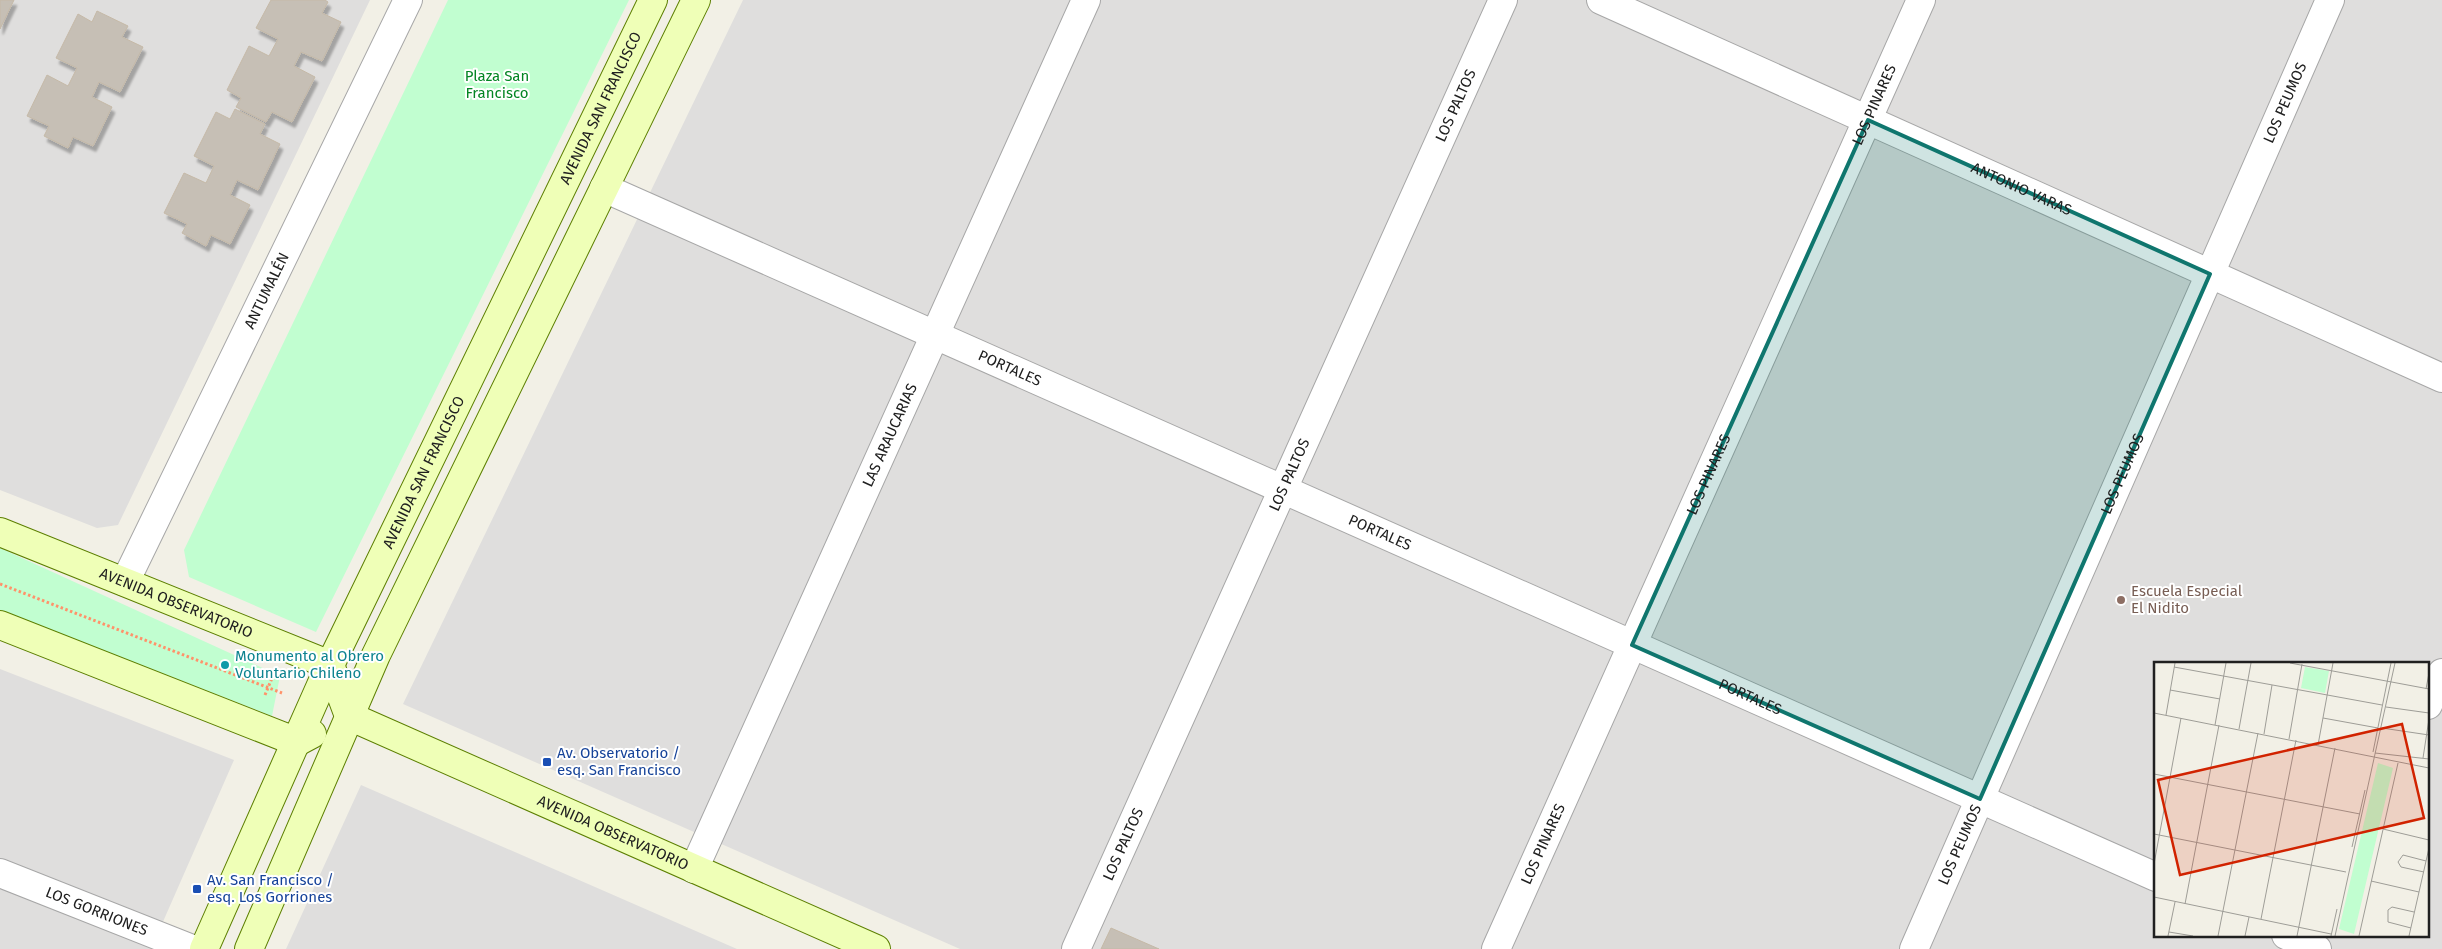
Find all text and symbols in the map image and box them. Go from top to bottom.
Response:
street label: AVENIDA SAN FRANCISCO [556,29,645,187]
street label: LOS PEUMOS [2259,60,2311,146]
street label: LOS PINARES [1848,62,1900,148]
street label: LOS PALTOS [1431,66,1480,145]
park label: Plaza San Francisco [465,67,529,102]
street label: ANTONIO VARAS [1968,159,2075,219]
street label: ANTUMALÉN [241,250,293,332]
street label: PORTALES [976,346,1044,390]
street label: LAS ARAUCARIAS [859,381,921,490]
street label: AVENIDA SAN FRANCISCO [379,393,468,551]
street label: LOS PINARES [1683,431,1734,518]
street label: LOS PEUMOS [2097,431,2148,517]
street label: LOS PALTOS [1265,436,1314,514]
street label: PORTALES [1346,511,1414,554]
street label: AVENIDA OBSERVATORIO [97,564,255,642]
place label: Escuela Especial El Nidito [2131,582,2243,617]
marker: Escuela Especial El Nidito [2115,594,2127,606]
place label: Monumento al Obrero Voluntario Chileno [235,647,384,682]
marker: Monumento al Obrero Voluntario Chileno [219,659,231,671]
inset map [2154,662,2430,936]
street label: PORTALES [1716,675,1784,719]
place label: Av. Observatorio / esq. San Francisco [557,744,681,779]
marker: Av. Observatorio / esq. San Francisco [541,756,553,768]
street label: AVENIDA OBSERVATORIO [535,791,692,874]
street label: LOS PINARES [1517,801,1569,887]
street label: LOS PEUMOS [1934,802,1985,888]
street label: LOS PALTOS [1099,805,1147,883]
place label: Av. San Francisco / esq. Los Gorriones [207,871,334,906]
street label: LOS GORRIONES [43,883,150,940]
marker: Av. San Francisco / esq. Los Gorriones [191,883,203,895]

